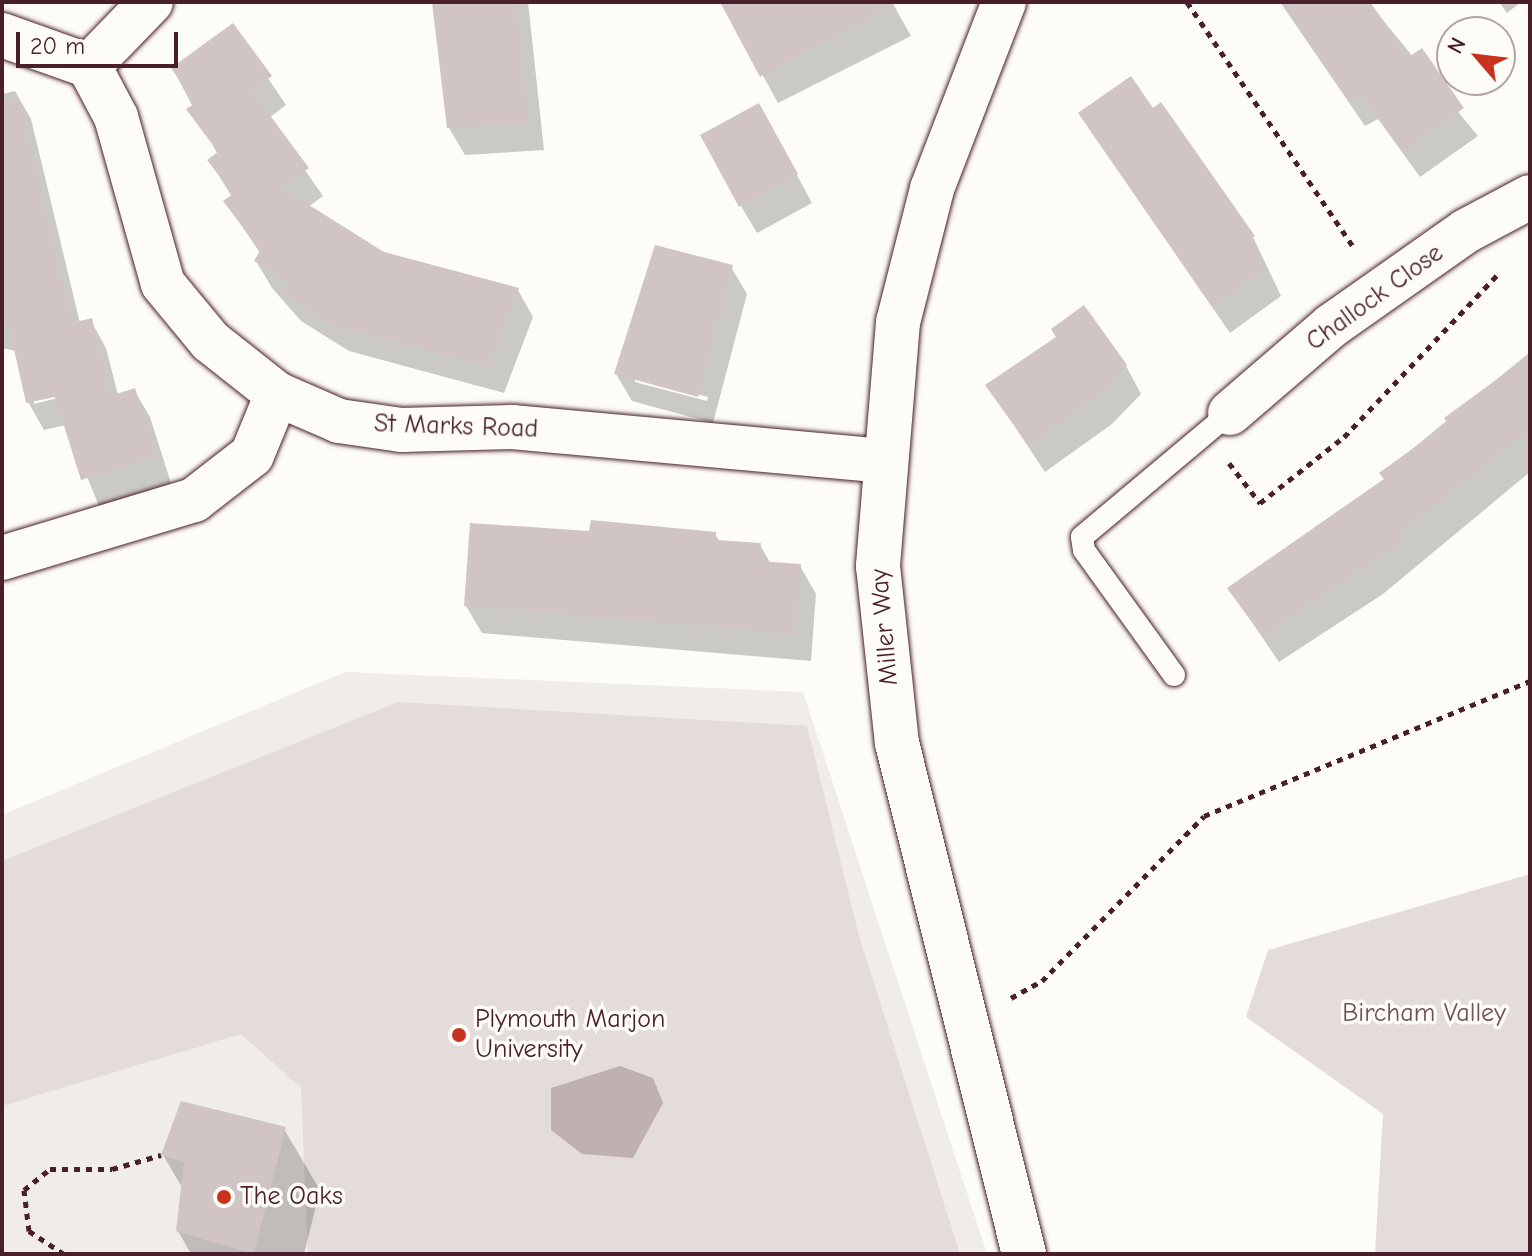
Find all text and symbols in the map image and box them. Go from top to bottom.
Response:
scale bar [20,16,182,66]
north arrow [1436,16,1516,96]
text: 20 m [30,32,85,60]
text: N [1442,33,1471,58]
street label: Challock Close [1301,238,1449,358]
street label: St Marks Road [373,409,539,445]
street label: Miller Way [864,567,906,687]
park label: Bircham Valley [1342,998,1506,1030]
place label: Plymouth Marjon University [475,1004,665,1066]
marker: Plymouth Marjon University [450,1026,468,1044]
place label: The Oaks [240,1181,343,1213]
marker: The Oaks [215,1188,233,1206]

